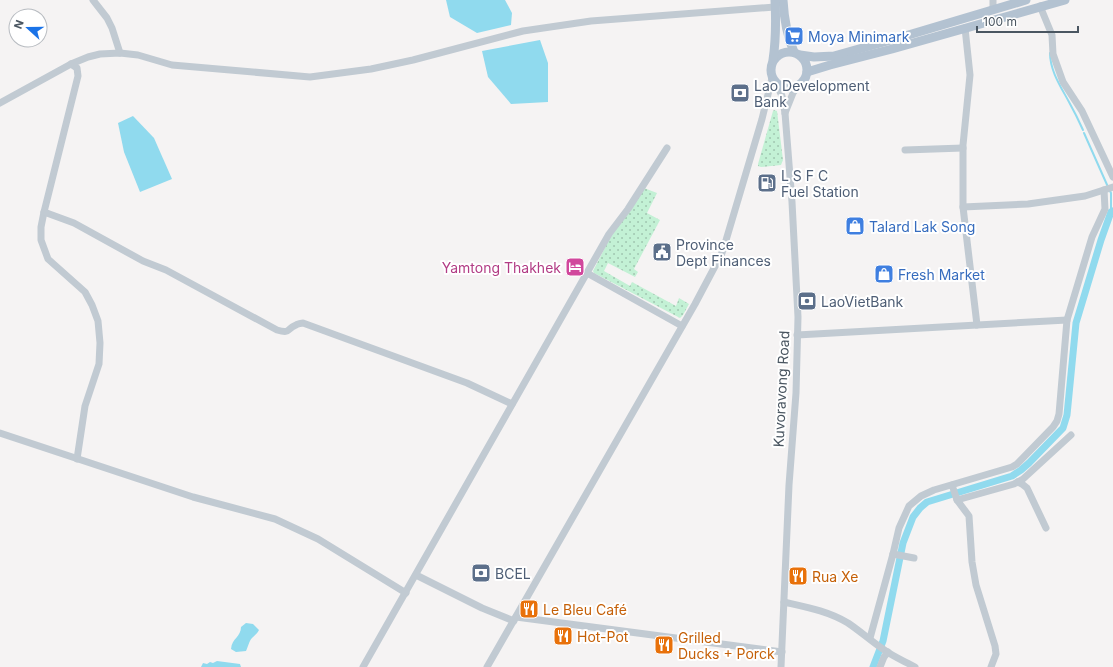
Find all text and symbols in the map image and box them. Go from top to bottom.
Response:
north arrow [8,8,48,48]
scale bar [977,8,1078,34]
text: 100 m [983,14,1017,29]
text: N [11,18,27,31]
supermarket icon: Moya Minimark [783,25,805,47]
place label: Moya Minimark [808,28,910,45]
place label: Lao Development Bank [754,77,870,110]
bank icon: Lao Development Bank [729,82,751,104]
place label: L S F C Fuel Station [781,167,859,200]
fuel station icon: L S F C Fuel Station [756,172,778,194]
shop icon: Talard Lak Song [844,215,866,237]
place label: Talard Lak Song [869,218,975,235]
place label: Province Dept Finances [676,236,771,269]
public building icon: Province Dept Finances [651,241,673,263]
hotel icon: Yamtong Thakhek [564,256,586,278]
place label: Yamtong Thakhek [442,259,561,276]
shop icon: Fresh Market [873,263,895,285]
place label: Fresh Market [898,266,985,283]
bank icon: LaoVietBank [796,290,818,312]
place label: LaoVietBank [821,293,904,310]
street label: Kuvoravong Road [769,330,793,448]
bank icon: BCEL [470,562,492,584]
place label: BCEL [495,565,531,582]
restaurant icon: Rua Xe [787,565,809,587]
place label: Rua Xe [812,568,858,585]
restaurant icon: Le Bleu Café [518,598,540,620]
place label: Le Bleu Café [543,601,627,618]
restaurant icon: Hot-Pot [552,625,574,647]
place label: Hot-Pot [577,628,629,645]
place label: Grilled Ducks + Porck [678,629,775,662]
restaurant icon: Grilled Ducks + Porck [653,634,675,656]

